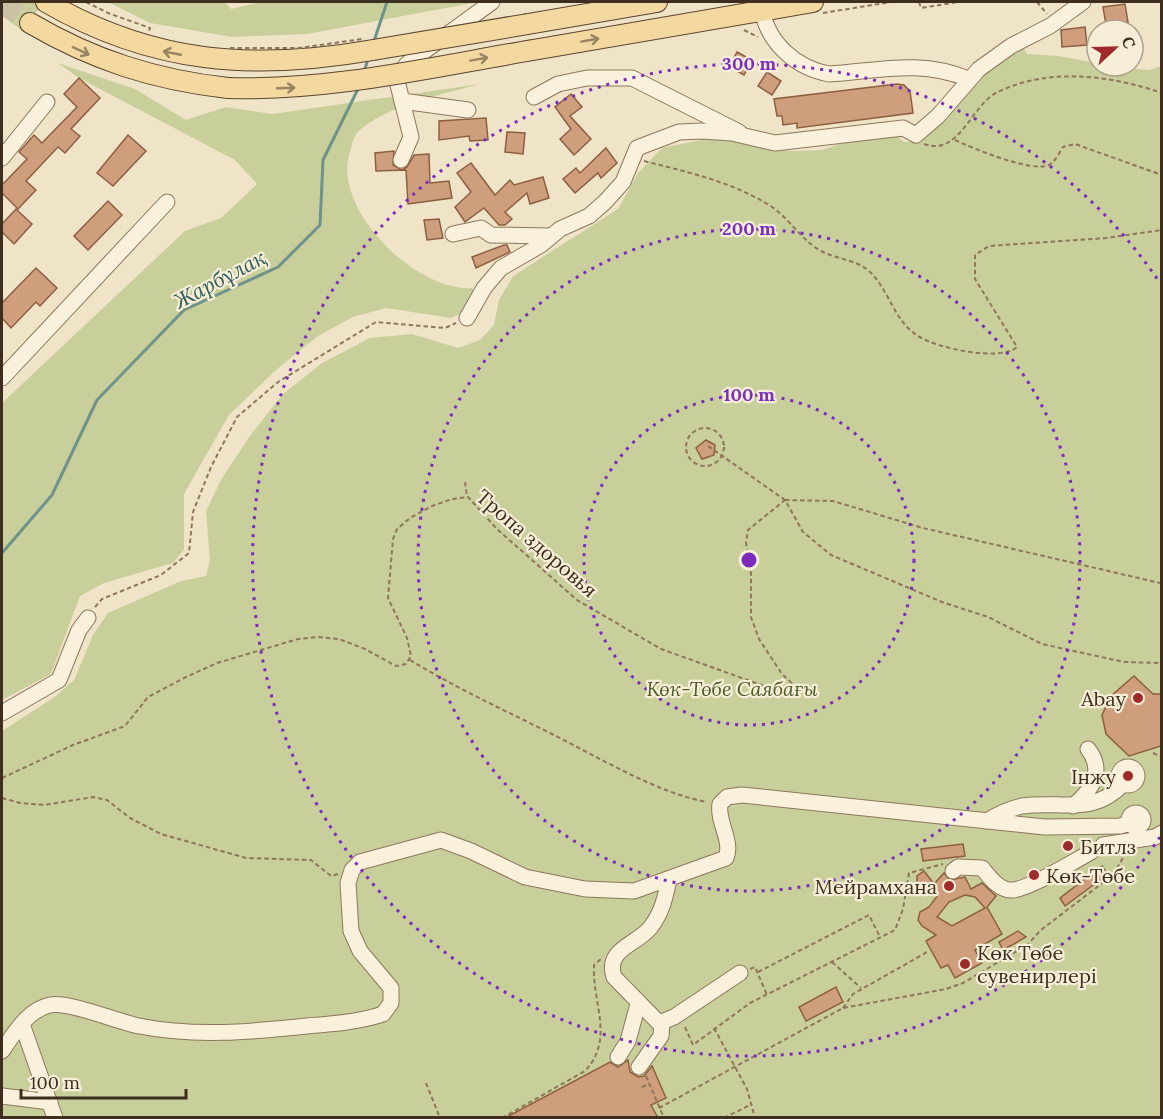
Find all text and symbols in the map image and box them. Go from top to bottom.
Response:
north arrow [1085,18,1145,78]
one-way arrow [580,34,600,45]
text: С [1118,34,1140,51]
one-way arrow [72,45,90,57]
one-way arrow [162,47,182,58]
text: 300 m [722,52,777,75]
one-way arrow [469,53,488,64]
one-way arrow [276,82,296,94]
text: 200 m [722,217,776,240]
water label: Жарбұлақ [168,243,271,315]
text: 100 m [723,383,775,406]
street label: Тропа здоровья [471,484,603,602]
centre of rings [739,550,759,570]
park label: Көк-Төбе Саябағы [647,676,818,701]
place label: Abay [1080,686,1126,711]
marker: Abay [1131,691,1145,705]
place label: Інжу [1071,764,1116,789]
marker: Інжу [1121,769,1135,783]
place label: Битлз [1080,834,1136,859]
marker: Битлз [1061,839,1075,853]
place label: Көк-Төбе [1046,863,1135,888]
marker: Көк-Төбе [1027,868,1041,882]
place label: Мейрамхана [815,874,937,899]
marker: Мейрамхана [942,879,956,893]
place label: Көк Төбе сувенирлері [977,940,1097,988]
marker: Көк Төбе сувенирлері [958,957,972,971]
scale bar [21,1062,186,1100]
text: 100 m [30,1071,80,1094]

